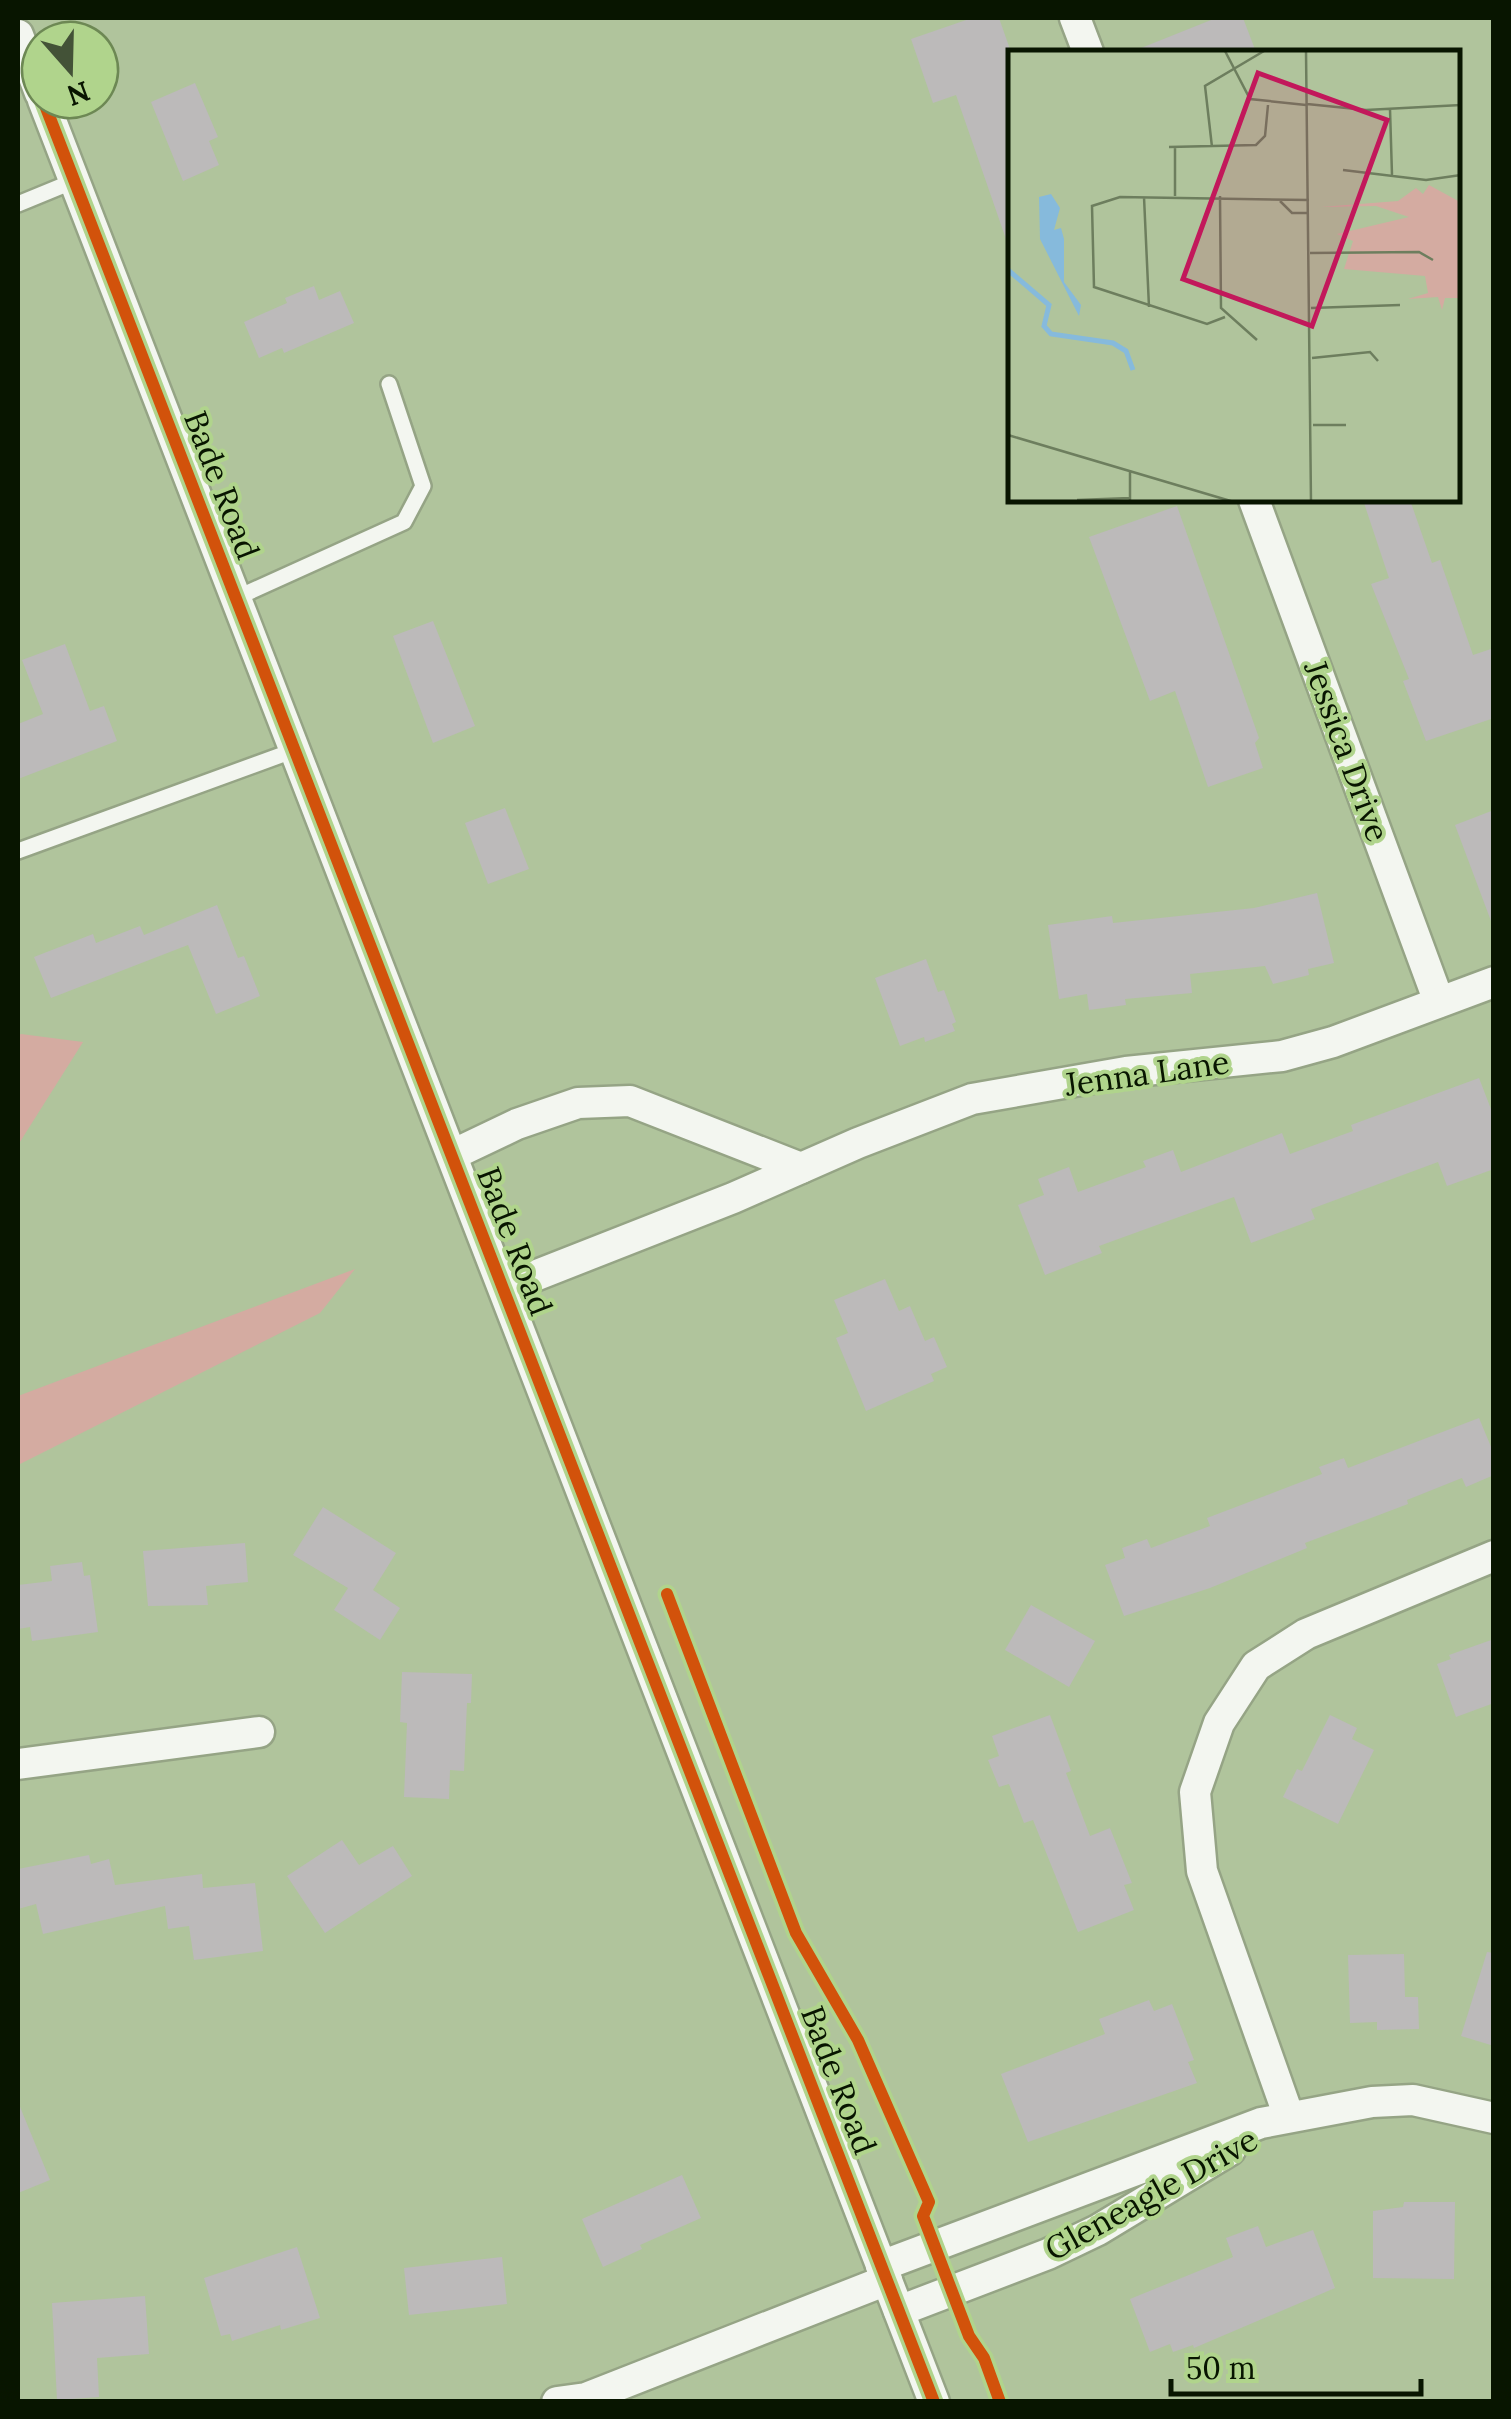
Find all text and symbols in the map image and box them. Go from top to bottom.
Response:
north arrow [20,20,120,120]
inset map [1008,50,1461,502]
text: N [62,73,95,114]
street label: Bade Road [175,405,269,565]
street label: Jessica Drive [1295,654,1399,847]
street label: Jenna Lane [1061,1041,1232,1105]
street label: Bade Road [468,1161,562,1321]
street label: Bade Road [792,2000,886,2160]
street label: Gleneagle Drive [1038,2119,1264,2269]
scale bar [1171,2334,1421,2396]
text: 50 m [1186,2349,1256,2387]

